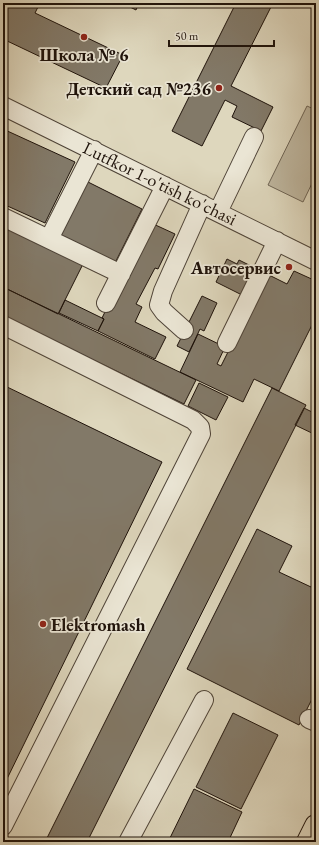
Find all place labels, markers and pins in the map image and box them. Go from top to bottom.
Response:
marker: Школа № 6 [79,32,89,42]
place label: Школа № 6 [39,43,129,66]
place label: Детский сад №236 [66,77,211,100]
marker: Детский сад №236 [214,83,224,93]
place label: Автосервис [190,256,282,279]
marker: Автосервис [284,262,294,272]
place label: Elektromash [51,613,146,636]
marker: Elektromash [38,619,48,629]

